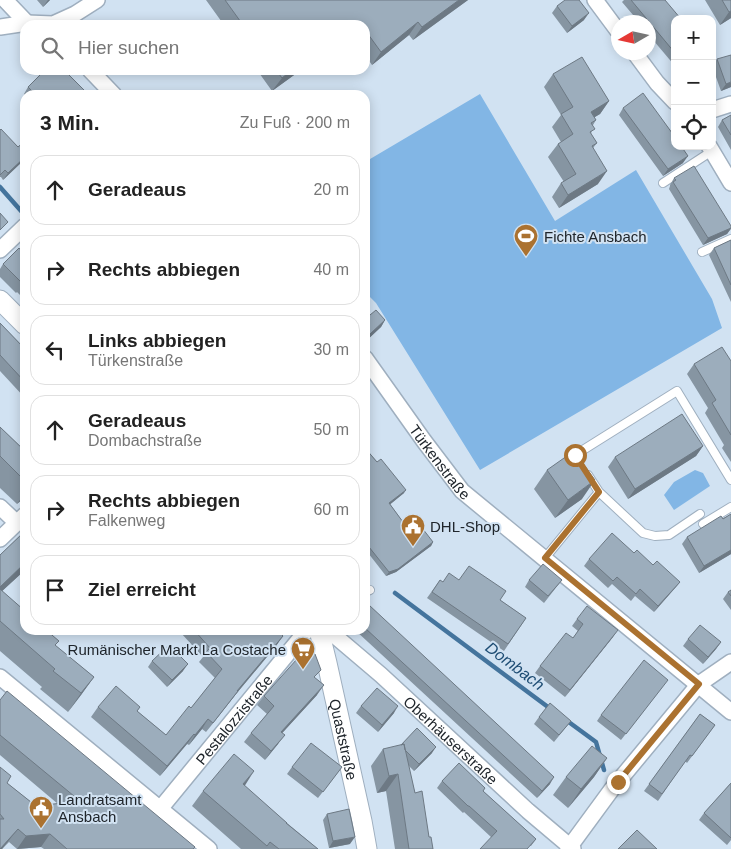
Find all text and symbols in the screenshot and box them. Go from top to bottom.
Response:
north arrow [611,15,656,60]
map controls [671,15,716,150]
button: + [671,15,716,60]
search box [20,20,370,75]
icon: search [38,34,66,62]
text: Hier suchen [78,37,179,58]
button: − [671,60,716,105]
button: locate [671,105,716,150]
text: 3 Min. [40,111,100,134]
text: Zu Fuß · 200 m [240,114,350,131]
icon: ahead [41,176,69,204]
text: Geradeaus [88,179,186,200]
text: 20 m [313,181,349,198]
sports icon: Fichte Ansbach [513,223,539,257]
place label: Fichte Ansbach [544,228,647,245]
icon: right [41,256,69,284]
text: Rechts abbiegen [88,259,240,280]
text: 40 m [313,261,349,278]
text: Links abbiegen [88,330,226,351]
icon: left [41,336,69,364]
text: 30 m [313,341,349,358]
text: Türkenstraße [88,352,183,369]
text: Geradeaus [88,410,186,431]
icon: ahead [41,416,69,444]
text: 50 m [313,421,349,438]
street label: Türkenstraße [406,421,474,503]
text: Dombachstraße [88,432,202,449]
route start [564,444,587,467]
text: Rechts abbiegen [88,490,240,511]
icon: right [41,496,69,524]
text: 60 m [313,501,349,518]
text: Falkenweg [88,512,165,529]
public building icon: DHL-Shop [400,513,426,547]
place label: DHL-Shop [430,518,500,535]
icon: arrive [41,576,69,604]
text: Ziel erreicht [88,579,196,600]
supermarket icon: Rumänischer Markt La Costache [290,636,316,670]
water label: Dombach [483,639,548,693]
place label: Rumänischer Markt La Costache [68,641,286,658]
street label: Pestalozzistraße [192,671,275,768]
street label: Oberhäuserstraße [401,692,502,787]
street label: Quaststraße [327,697,361,781]
route end [607,771,630,794]
place label: Landratsamt Ansbach [58,791,142,825]
public building icon: Landratsamt Ansbach [28,795,54,829]

